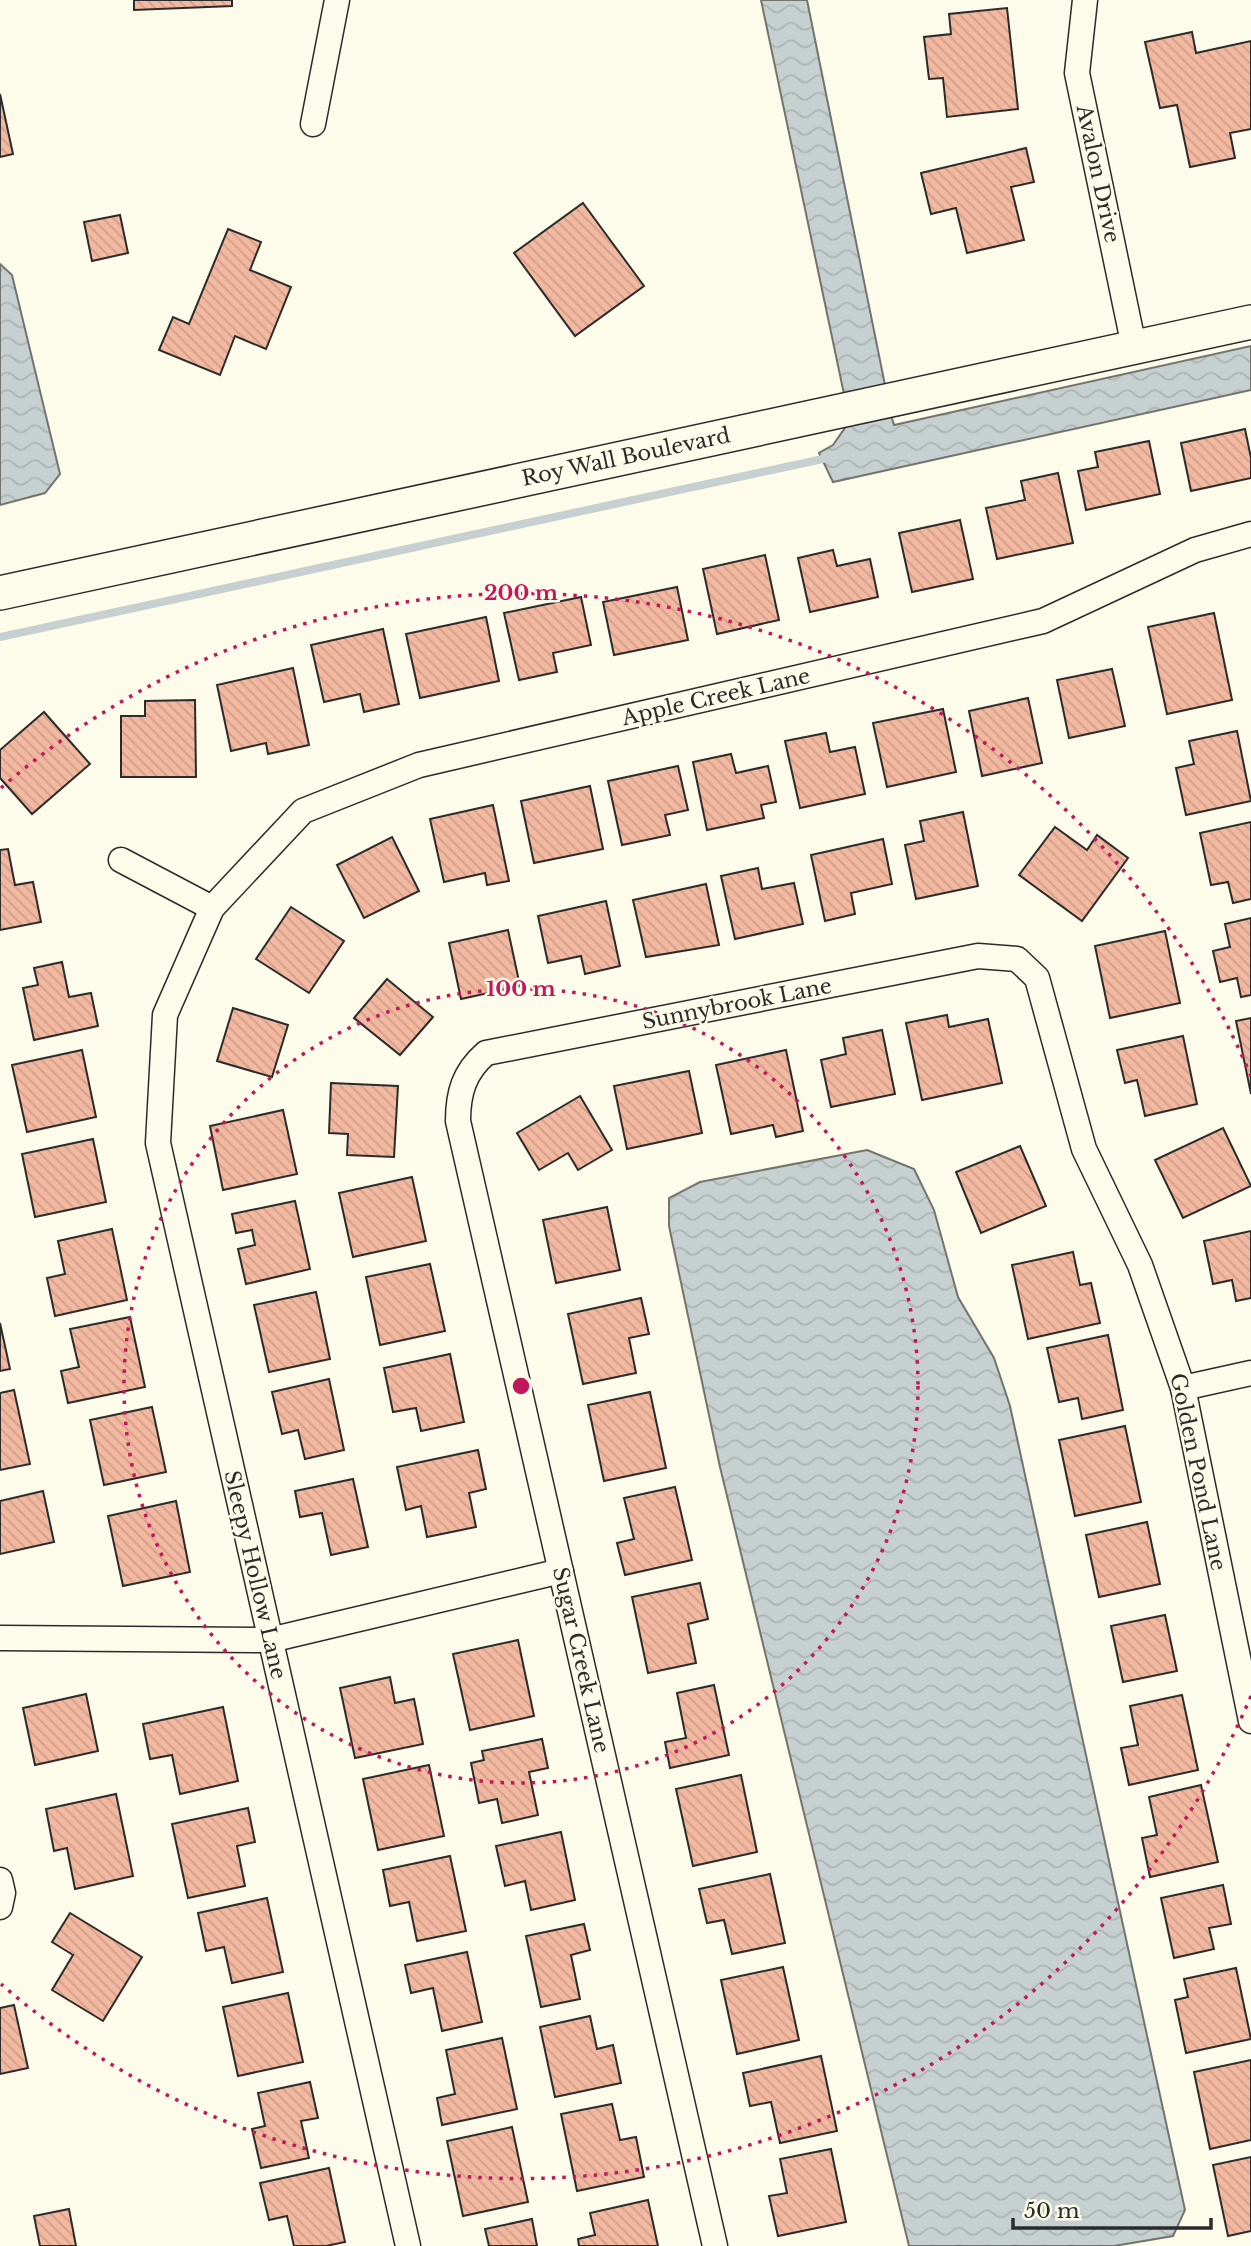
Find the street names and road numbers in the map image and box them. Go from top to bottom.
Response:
street label: Avalon Drive [1070,102,1125,245]
street label: Roy Wall Boulevard [519,422,733,492]
street label: Apple Creek Lane [618,663,813,732]
street label: Sunnybrook Lane [640,973,834,1035]
street label: Golden Pond Lane [1164,1371,1232,1573]
street label: Sleepy Hollow Lane [218,1468,292,1682]
street label: Sugar Creek Lane [547,1564,615,1756]

